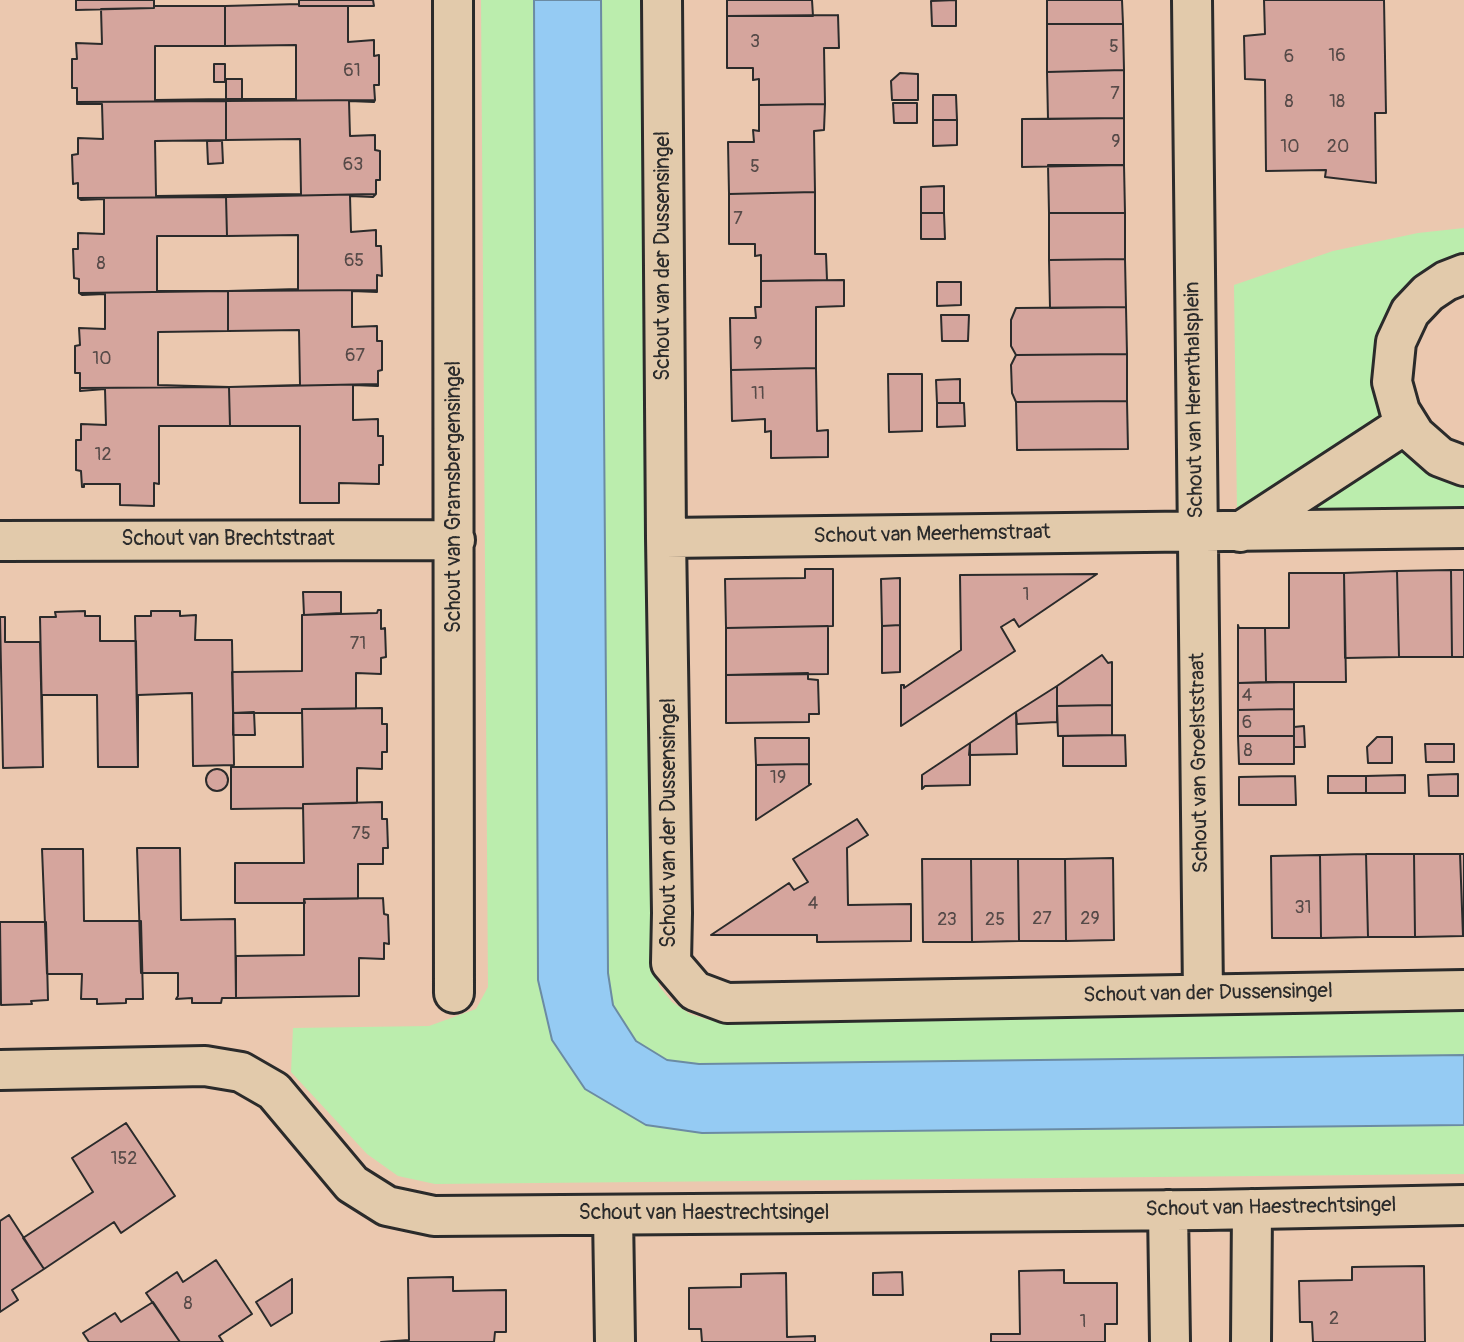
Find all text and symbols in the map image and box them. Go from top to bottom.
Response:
house number: 3 [750,31,760,53]
house number: 5 [1109,36,1119,58]
house number: 16 [1328,45,1346,67]
house number: 6 [1284,46,1294,68]
house number: 61 [343,60,361,82]
house number: 7 [1110,83,1120,105]
house number: 8 [1284,91,1294,113]
house number: 18 [1329,91,1345,113]
street label: Schout van der Dussensingel [651,131,677,381]
house number: 9 [1111,131,1121,153]
house number: 10 [1280,136,1300,158]
house number: 20 [1327,136,1349,158]
house number: 63 [343,154,363,176]
house number: 5 [750,156,760,178]
house number: 7 [733,208,743,230]
house number: 65 [344,250,364,272]
house number: 8 [96,253,106,275]
street label: Schout van Herenthalsplein [1180,281,1210,519]
house number: 9 [753,333,763,355]
house number: 67 [345,345,365,367]
house number: 10 [92,348,112,370]
street label: Schout van Gramsbergensingel [442,361,468,633]
house number: 11 [751,383,765,405]
house number: 12 [94,444,112,466]
street label: Schout van Meerhemstraat [813,520,1051,550]
street label: Schout van Brechtstraat [121,527,335,553]
house number: 1 [1022,584,1030,606]
house number: 71 [350,633,366,655]
street label: Schout van Groelststraat [1185,652,1215,874]
house number: 4 [1242,685,1252,707]
street label: Schout van der Dussensingel [657,698,683,948]
house number: 6 [1242,712,1252,734]
house number: 8 [1243,740,1253,762]
house number: 19 [770,767,786,789]
house number: 75 [351,823,371,845]
house number: 4 [808,893,818,915]
house number: 31 [1294,897,1312,919]
house number: 27 [1032,908,1052,930]
house number: 29 [1080,908,1100,930]
house number: 23 [937,909,957,931]
house number: 25 [985,909,1005,931]
street label: Schout van der Dussensingel [1083,979,1333,1009]
house number: 152 [111,1148,137,1170]
street label: Schout van Haestrechtsingel [1145,1193,1397,1223]
street label: Schout van Haestrechtsingel [578,1201,830,1227]
house number: 8 [183,1293,193,1315]
house number: 2 [1329,1308,1339,1330]
house number: 1 [1079,1311,1087,1333]

